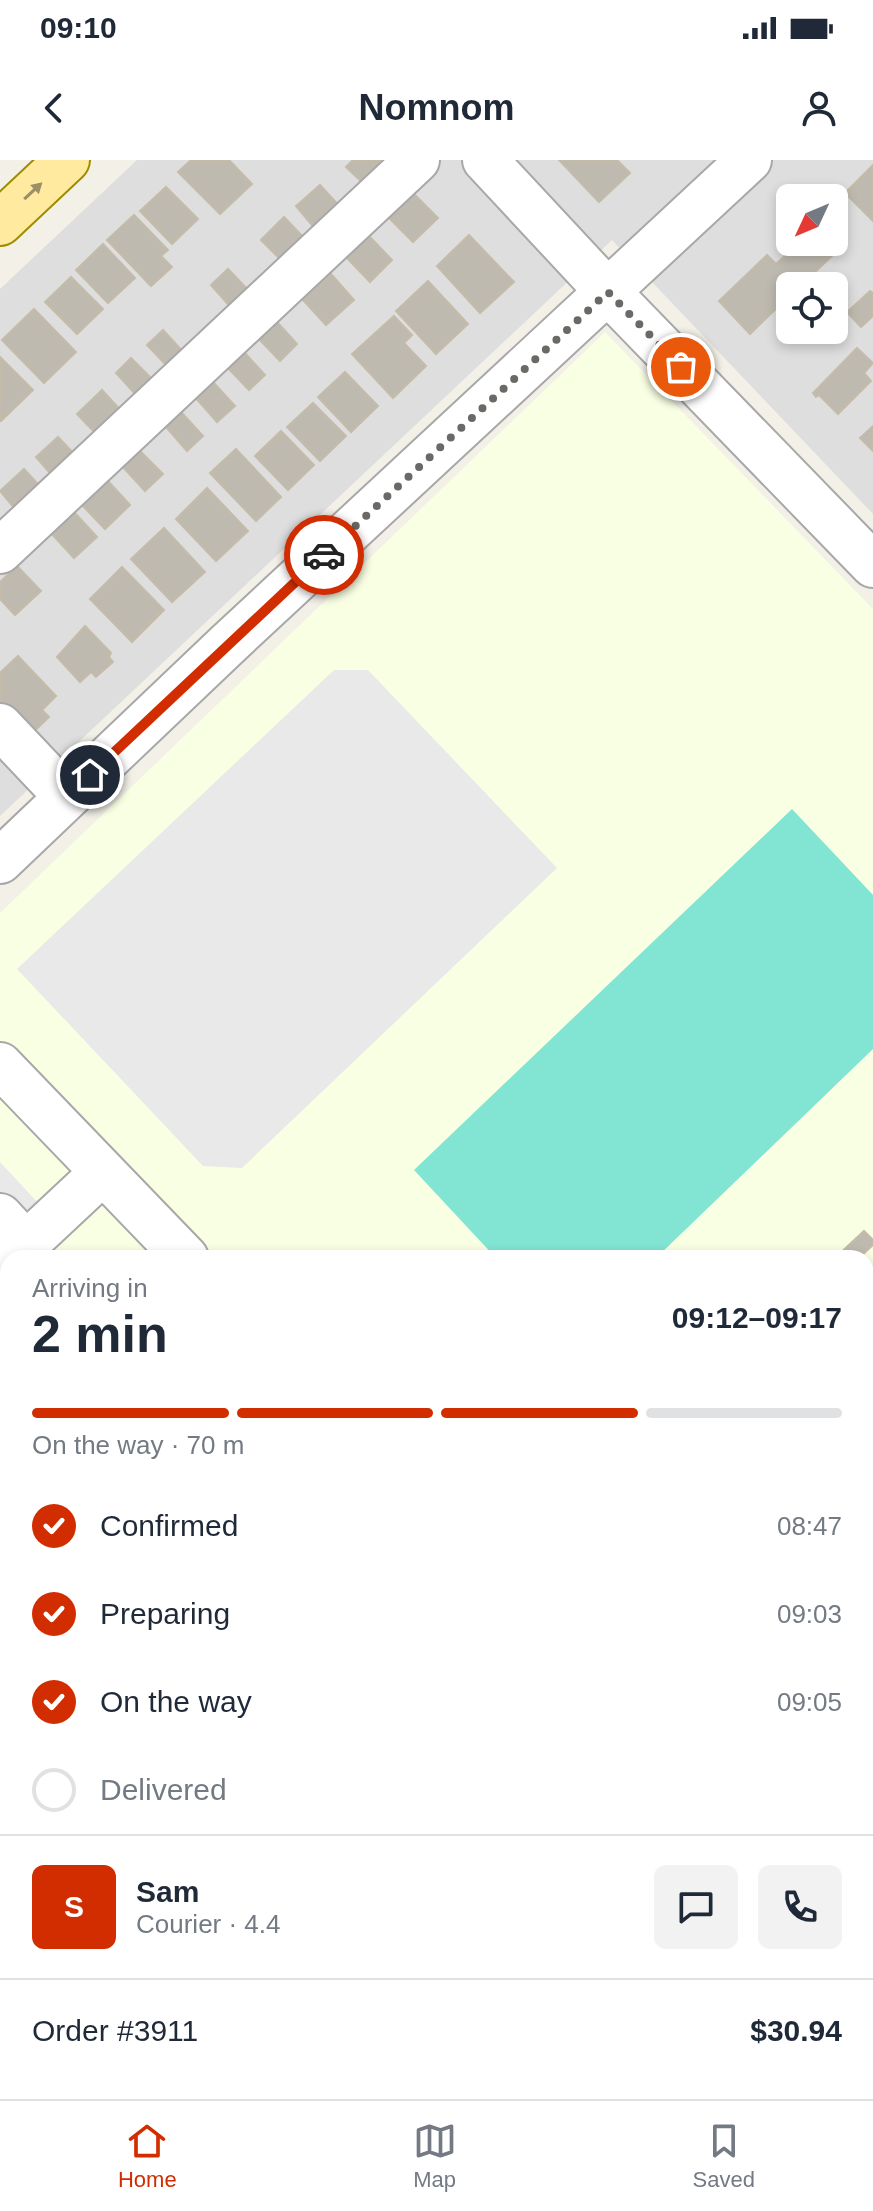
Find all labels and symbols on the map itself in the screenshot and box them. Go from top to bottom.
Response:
one-way arrow [24,183,43,201]
north arrow [776,184,848,256]
pin [647,333,715,401]
courier [284,515,364,595]
pin [56,741,124,809]

